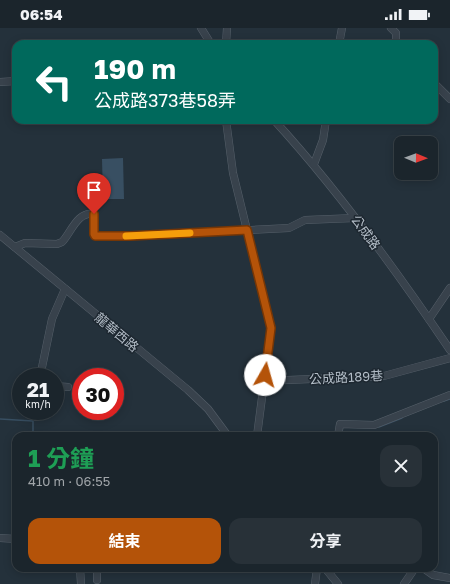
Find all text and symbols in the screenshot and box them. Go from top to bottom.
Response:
text: 06:54 [20,5,63,23]
text: 190 m [94,52,176,85]
icon: left [28,56,80,108]
text: 公成路373巷58弄 [94,89,236,111]
north arrow [394,136,438,180]
map controls [394,136,438,180]
pin [77,173,111,214]
icon: arrive [83,179,105,201]
street label: 公成路 [348,212,384,252]
street label: 龍華西路 [92,309,142,355]
position arrow [244,354,286,396]
street label: 公成路189巷 [309,367,383,387]
speed limit sign: 30 [72,368,124,420]
text: 21 [27,377,49,401]
text: km/h [25,398,51,410]
text: 1 分鐘 [28,443,94,472]
button: close [380,445,422,487]
text: 410 m · 06:55 [28,473,110,489]
button: 結束 [28,518,221,564]
button: 分享 [229,518,422,564]

